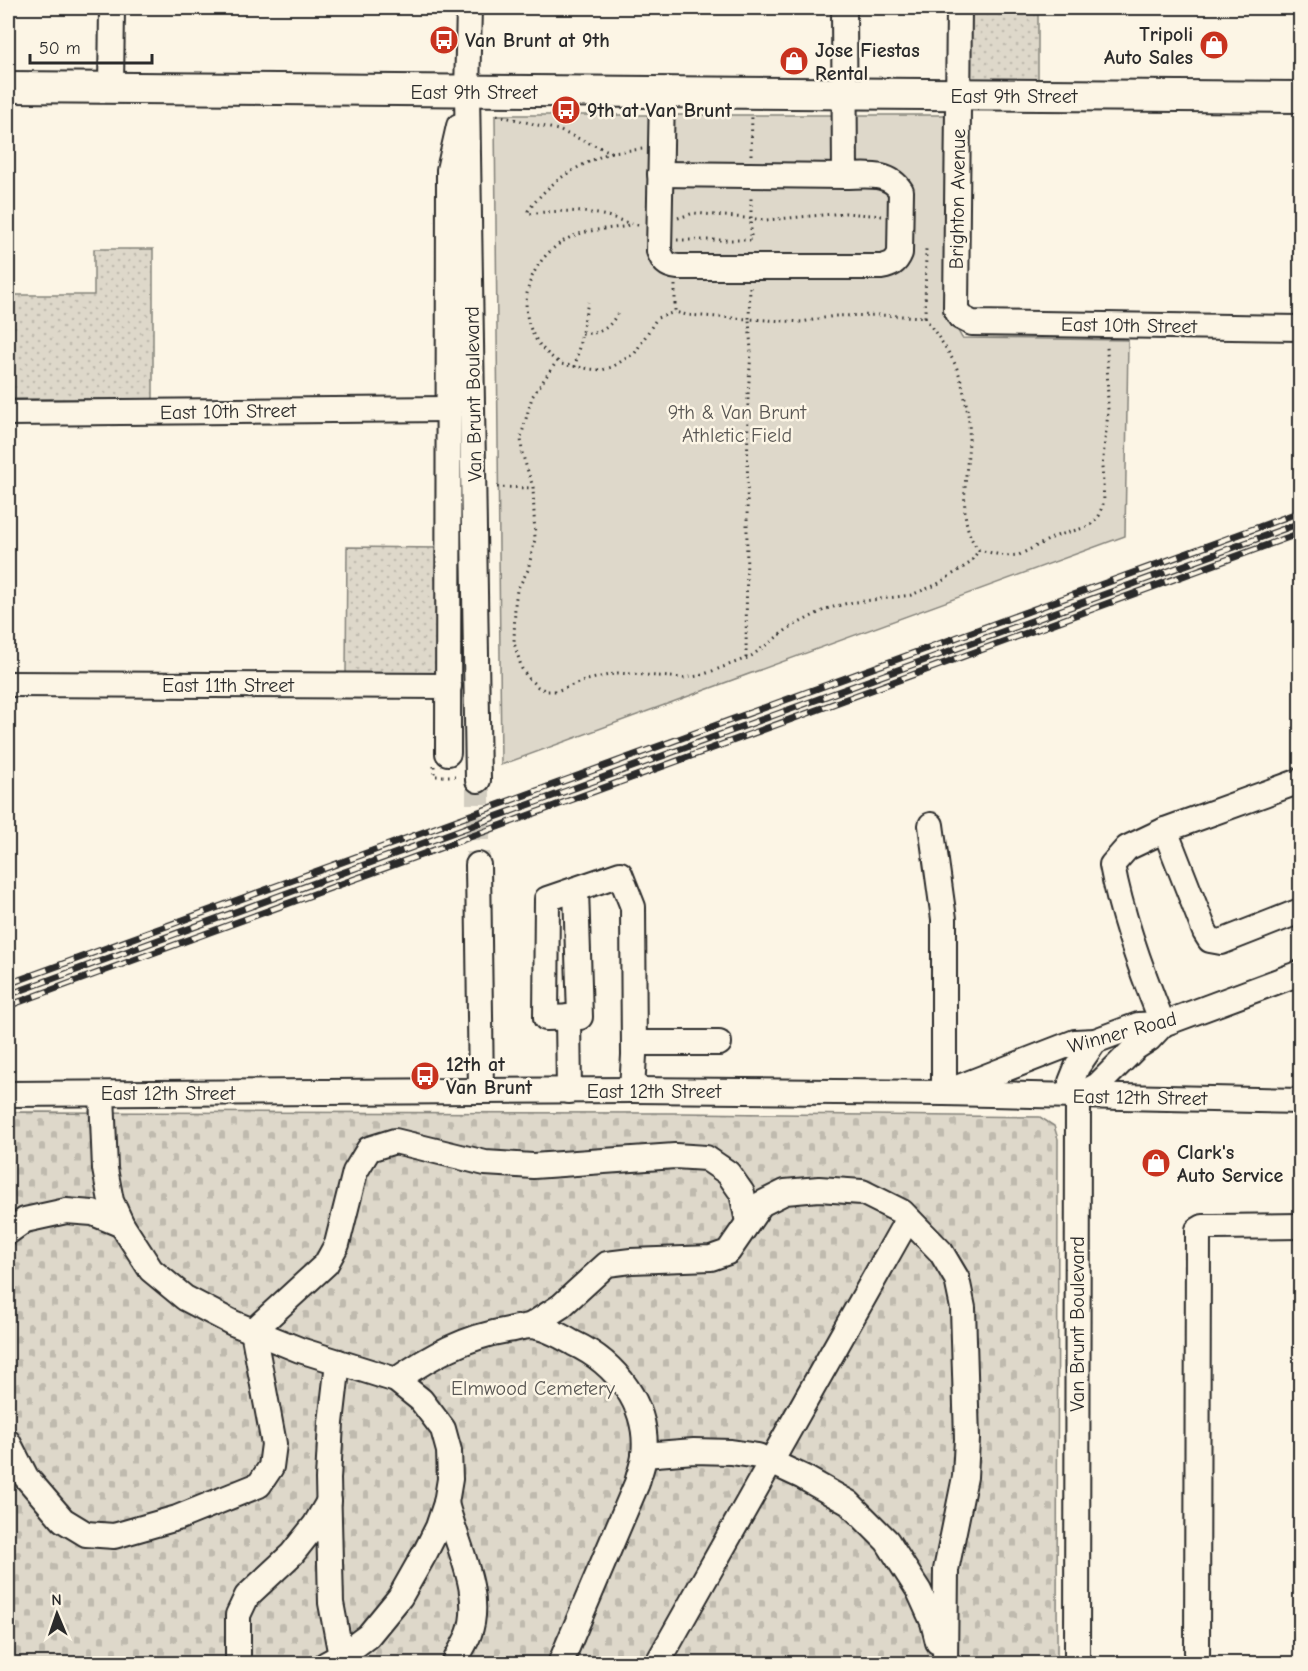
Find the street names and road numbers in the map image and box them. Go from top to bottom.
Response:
street label: East 9th Street [411,81,539,104]
street label: East 9th Street [951,85,1079,108]
street label: Brighton Avenue [945,129,970,269]
street label: Van Brunt Boulevard [460,306,487,482]
street label: East 10th Street [1061,313,1199,338]
street label: East 10th Street [160,399,298,424]
street label: East 11th Street [162,674,295,697]
street label: Winner Road [1065,1007,1179,1058]
street label: East 12th Street [587,1080,723,1103]
street label: East 12th Street [101,1082,237,1105]
street label: East 12th Street [1072,1085,1209,1110]
street label: Van Brunt Boulevard [1066,1236,1089,1412]

